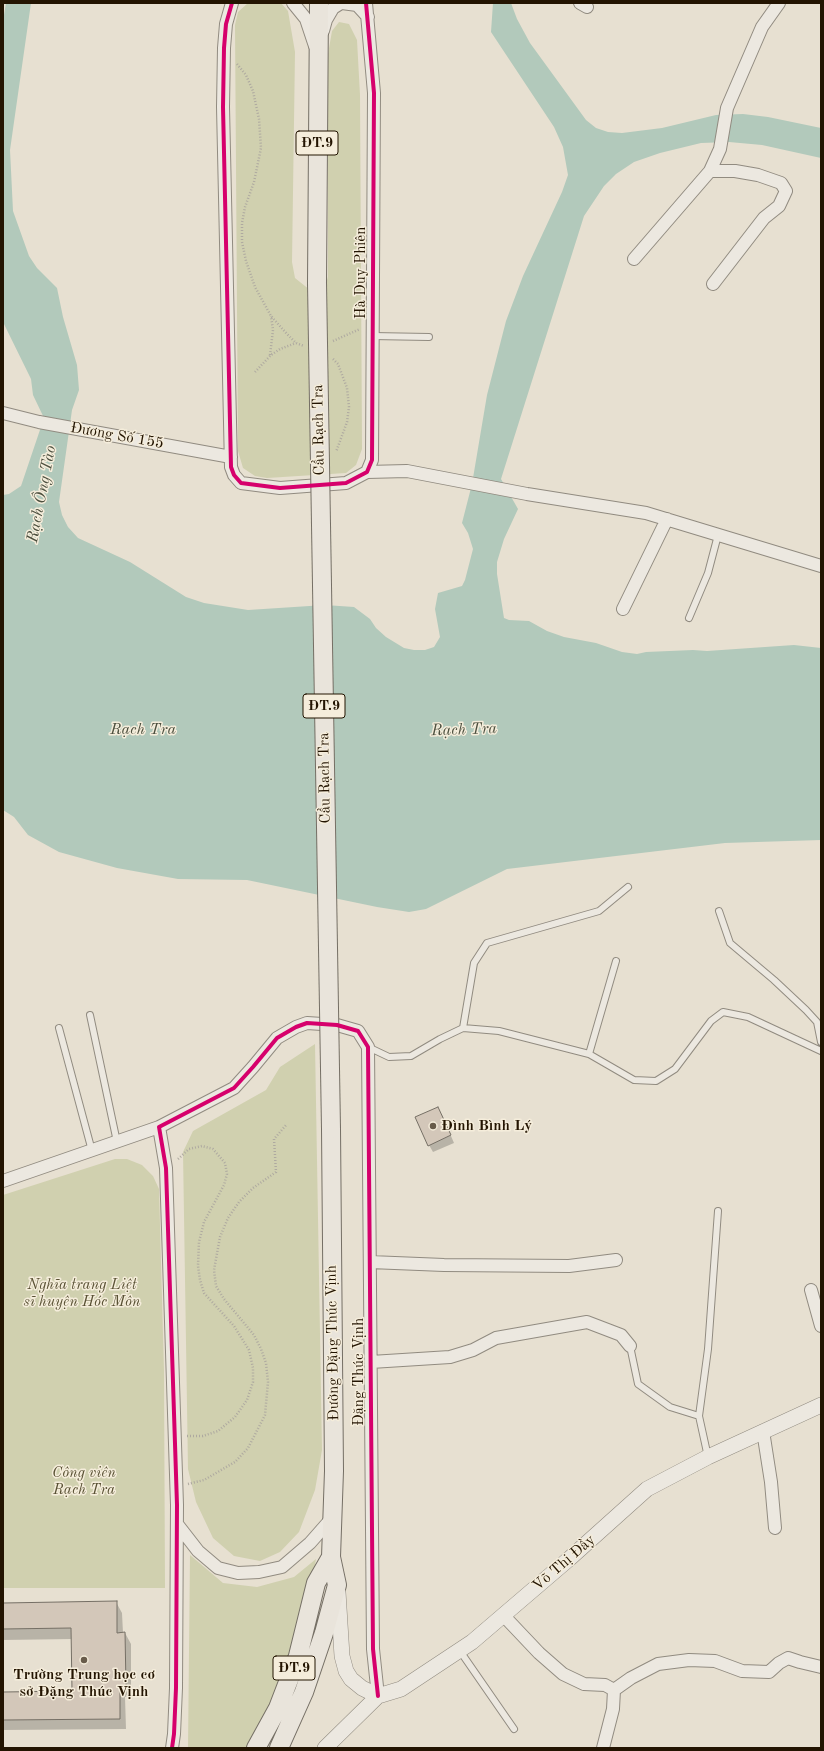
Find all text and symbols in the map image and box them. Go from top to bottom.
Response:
road number: ĐT.9 [296,131,338,155]
street label: Hà Duy Phiên [352,227,370,319]
street label: Cầu Rạch Tra [309,384,329,476]
street label: Đương Số 155 [69,419,165,453]
water label: Rạch Ông Tào [23,444,61,544]
road number: ĐT.9 [303,694,345,718]
water label: Rạch Tra [431,719,497,741]
water label: Rạch Tra [110,720,176,740]
street label: Cầu Rạch Tra [315,732,335,824]
place label: Đình Bình Lý [441,1117,532,1135]
marker: Đình Bình Lý [428,1121,438,1131]
street label: Đường Đặng Thúc Vịnh [323,1265,343,1421]
park label: Nghĩa trang Liệt sĩ huyện Hóc Môn [24,1276,140,1311]
street label: Đặng Thúc Vịnh [350,1318,368,1426]
park label: Công viên Rạch Tra [52,1464,116,1499]
street label: Võ Thị Đầy [529,1531,599,1595]
marker: Trường Trung học cơ sở Đặng Thúc Vịnh [79,1655,89,1665]
road number: ĐT.9 [273,1656,315,1680]
place label: Trường Trung học cơ sở Đặng Thúc Vịnh [13,1666,155,1701]

